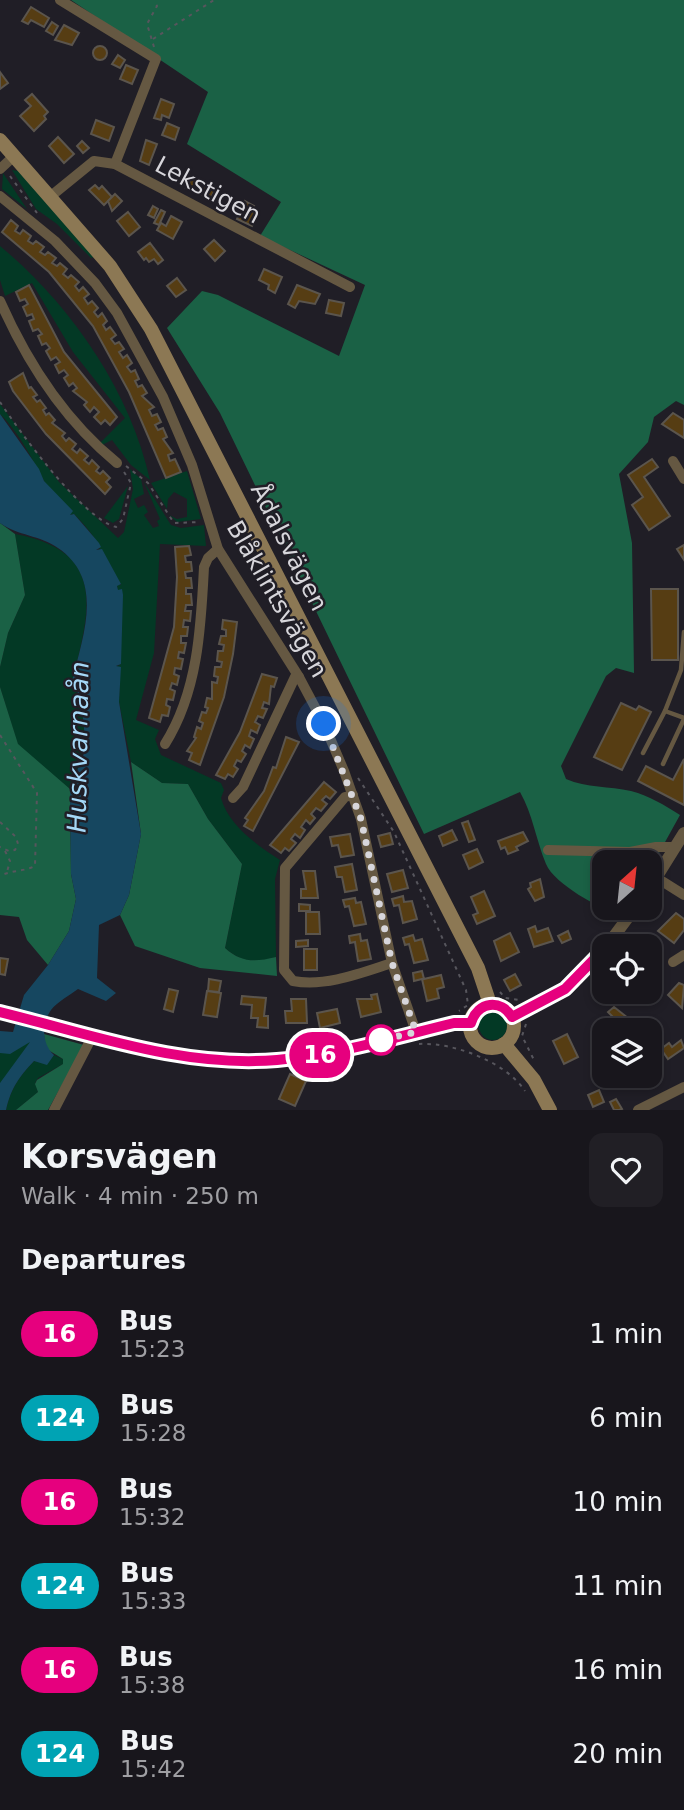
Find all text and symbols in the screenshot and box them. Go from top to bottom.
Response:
street label: Lekstigen [150,151,266,229]
street label: Ådalsvägen [245,478,334,616]
street label: Blåklintsvägen [221,515,334,682]
water label: Huskvarnaån [62,661,94,833]
your location [306,706,341,741]
north arrow [592,850,662,920]
map controls [592,850,662,1088]
button: locate [592,934,662,1004]
button: layers [592,1018,662,1088]
unlabelled marker [366,1025,396,1055]
line badge: 16 [288,1032,352,1078]
text: 16 [303,1041,337,1069]
button: heart [589,1133,663,1207]
text: Korsvägen [21,1137,218,1176]
text: Walk · 4 min · 250 m [21,1183,259,1209]
text: Departures [21,1245,186,1275]
text: Bus [119,1306,173,1336]
text: 1 min [589,1319,663,1349]
text: 16 [43,1320,76,1348]
text: 15:23 [119,1336,185,1362]
text: Bus [120,1390,174,1420]
text: 6 min [589,1403,663,1433]
text: 124 [35,1404,85,1432]
text: 15:28 [120,1420,186,1446]
text: Bus [119,1474,173,1504]
text: 10 min [573,1487,663,1517]
text: 16 [43,1488,76,1516]
text: 15:32 [119,1504,185,1530]
text: Bus [120,1558,174,1588]
text: 11 min [573,1571,663,1601]
text: 124 [35,1572,85,1600]
text: 15:33 [120,1588,186,1614]
text: Bus [119,1642,173,1672]
text: 16 min [573,1655,663,1685]
text: 16 [43,1656,76,1684]
text: 15:38 [119,1672,185,1698]
text: Bus [120,1726,174,1756]
text: 20 min [573,1739,663,1769]
text: 124 [35,1740,85,1768]
text: 15:42 [120,1756,186,1782]

